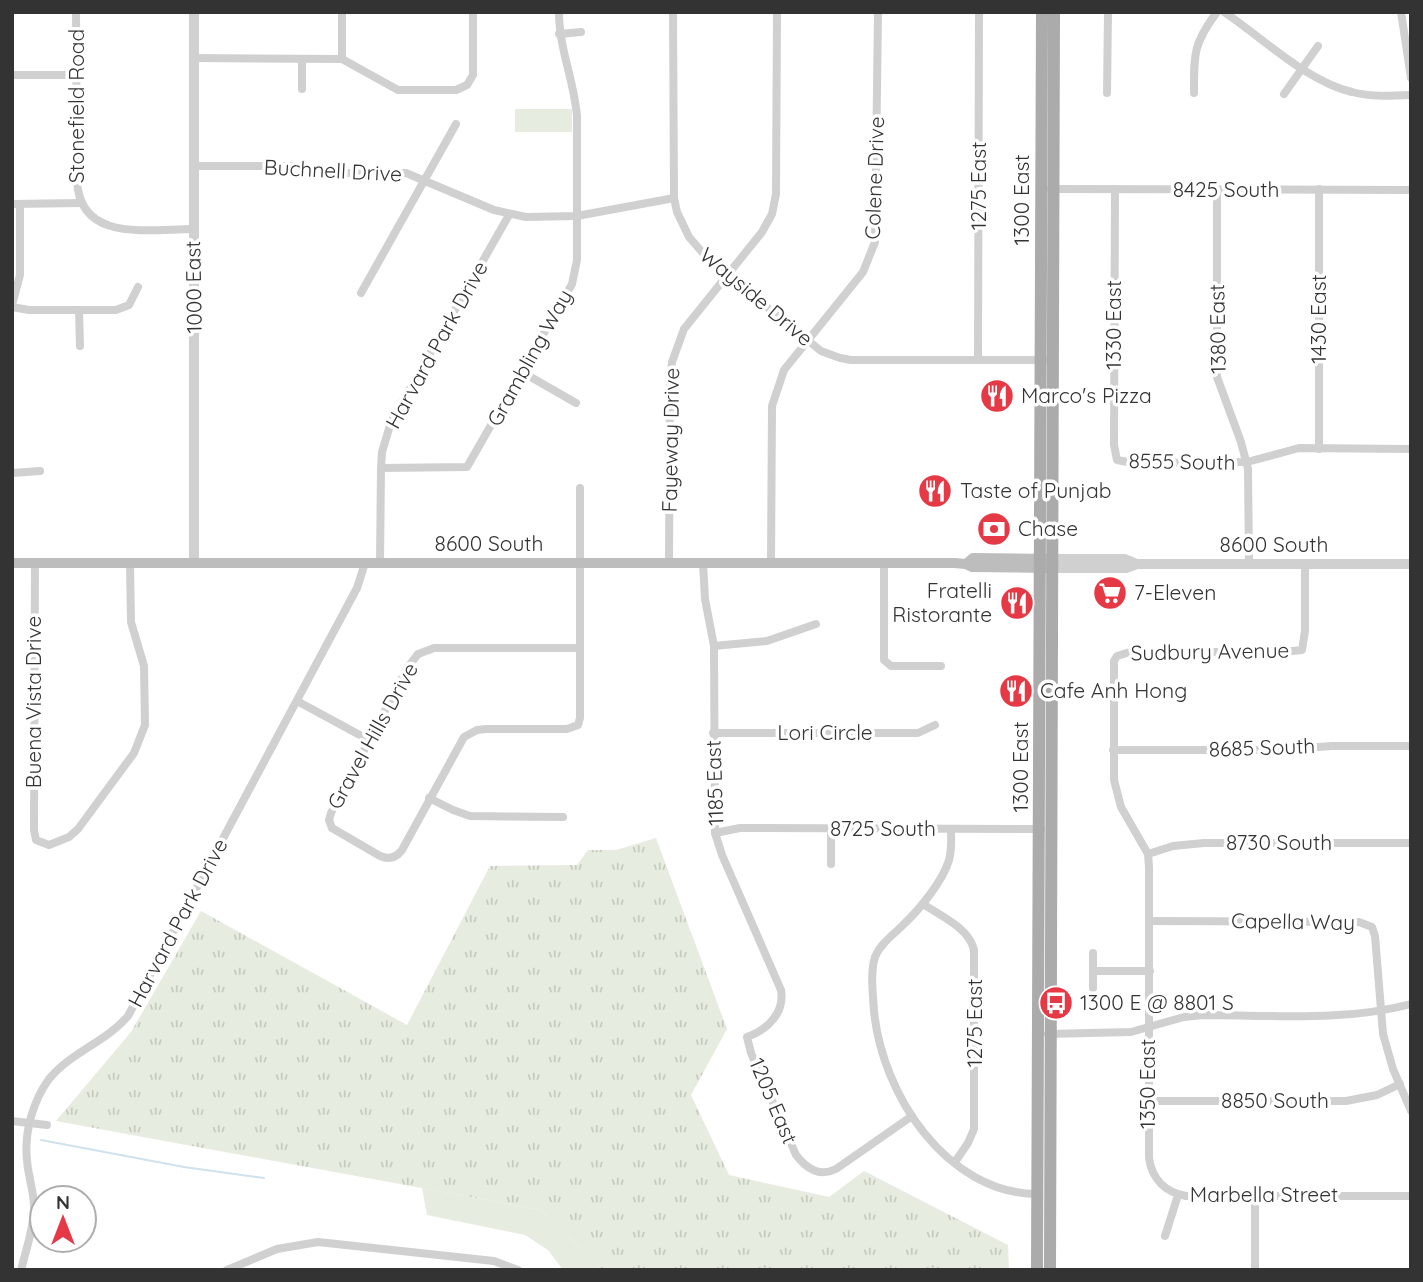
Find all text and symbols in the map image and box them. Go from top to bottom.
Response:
street label: Stonefield Road [63,29,89,183]
street label: Colene Drive [859,116,889,240]
street label: 1275 East [965,142,991,230]
street label: Buchnell Drive [263,153,403,187]
street label: 1300 East [1008,154,1034,246]
street label: 8425 South [1173,176,1279,202]
street label: 1000 East [179,240,207,334]
street label: Wayside Drive [695,241,819,351]
street label: Harvard Park Drive [379,256,493,433]
street label: 1430 East [1305,274,1331,364]
street label: 1330 East [1100,280,1126,370]
street label: 1380 East [1203,284,1231,374]
street label: Grambling Way [481,285,577,430]
street label: Fayeway Drive [656,367,684,513]
restaurant icon: Marco's Pizza [978,377,1016,415]
place label: Marco's Pizza [1021,382,1152,408]
street label: 8555 South [1128,447,1236,475]
restaurant icon: Taste of Punjab [916,472,954,510]
place label: Taste of Punjab [960,477,1111,503]
bank icon: Chase [975,510,1013,548]
place label: Chase [1018,515,1078,541]
street label: 8600 South [435,530,543,556]
street label: 8600 South [1220,531,1328,557]
supermarket icon: 7-Eleven [1091,574,1129,612]
place label: Fratelli Ristorante [892,577,992,627]
place label: 7-Eleven [1134,579,1216,605]
restaurant icon: Fratelli Ristorante [998,584,1036,622]
street label: Buena Vista Drive [20,616,46,788]
street label: Sudbury Avenue [1130,637,1290,665]
street label: Gravel Hills Drive [321,658,423,813]
restaurant icon: Cafe Anh Hong [997,672,1035,710]
place label: Cafe Anh Hong [1040,677,1187,703]
street label: Lori Circle [777,719,873,745]
street label: 1300 East [1007,721,1033,813]
street label: 8685 South [1208,732,1316,762]
street label: 1185 East [700,740,728,826]
street label: 8725 South [830,815,936,841]
street label: 8730 South [1226,829,1332,855]
street label: Harvard Park Drive [122,834,233,1011]
street label: Capella Way [1231,907,1355,935]
street label: 1275 East [961,979,987,1067]
bus stop icon: 1300 E @ 8801 S [1037,984,1075,1022]
place label: 1300 E @ 8801 S [1080,989,1234,1015]
street label: 1350 East [1134,1039,1160,1129]
street label: 1205 East [744,1054,804,1147]
street label: 8850 South [1221,1087,1329,1113]
street label: Marbella Street [1190,1181,1338,1207]
north arrow [28,1184,98,1254]
text: N [56,1190,70,1214]

